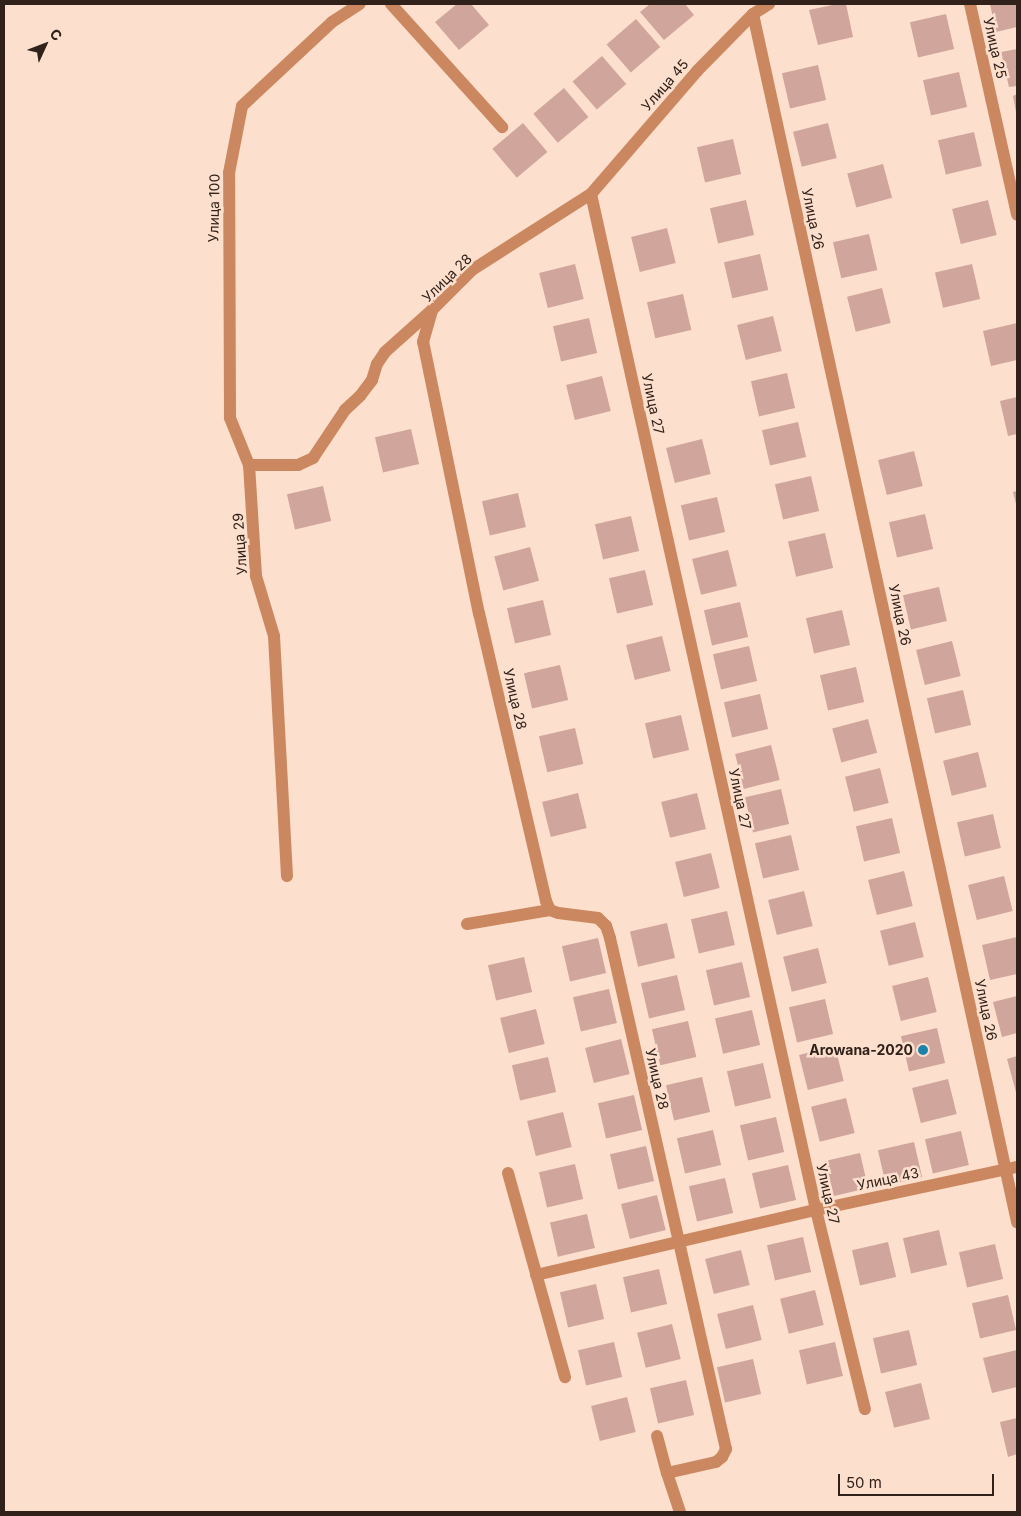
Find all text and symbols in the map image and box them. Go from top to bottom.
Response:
street label: Улица 25 [980,16,1010,80]
north arrow [20,20,70,70]
text: С [47,25,66,44]
street label: Улица 45 [638,56,692,114]
street label: Улица 100 [205,174,223,242]
street label: Улица 26 [798,187,828,251]
street label: Улица 28 [419,250,475,306]
street label: Улица 27 [638,372,668,436]
street label: Улица 29 [229,512,251,576]
street label: Улица 26 [885,583,915,647]
street label: Улица 28 [500,667,530,731]
street label: Улица 27 [725,767,755,831]
street label: Улица 26 [971,978,1001,1042]
place label: Arowana-2020 [809,1042,913,1058]
marker: Arowana-2020 [917,1044,929,1056]
street label: Улица 28 [642,1047,672,1111]
street label: Улица 27 [813,1162,843,1226]
street label: Улица 43 [855,1164,921,1194]
scale bar [841,1464,997,1496]
text: 50 m [846,1473,882,1492]

